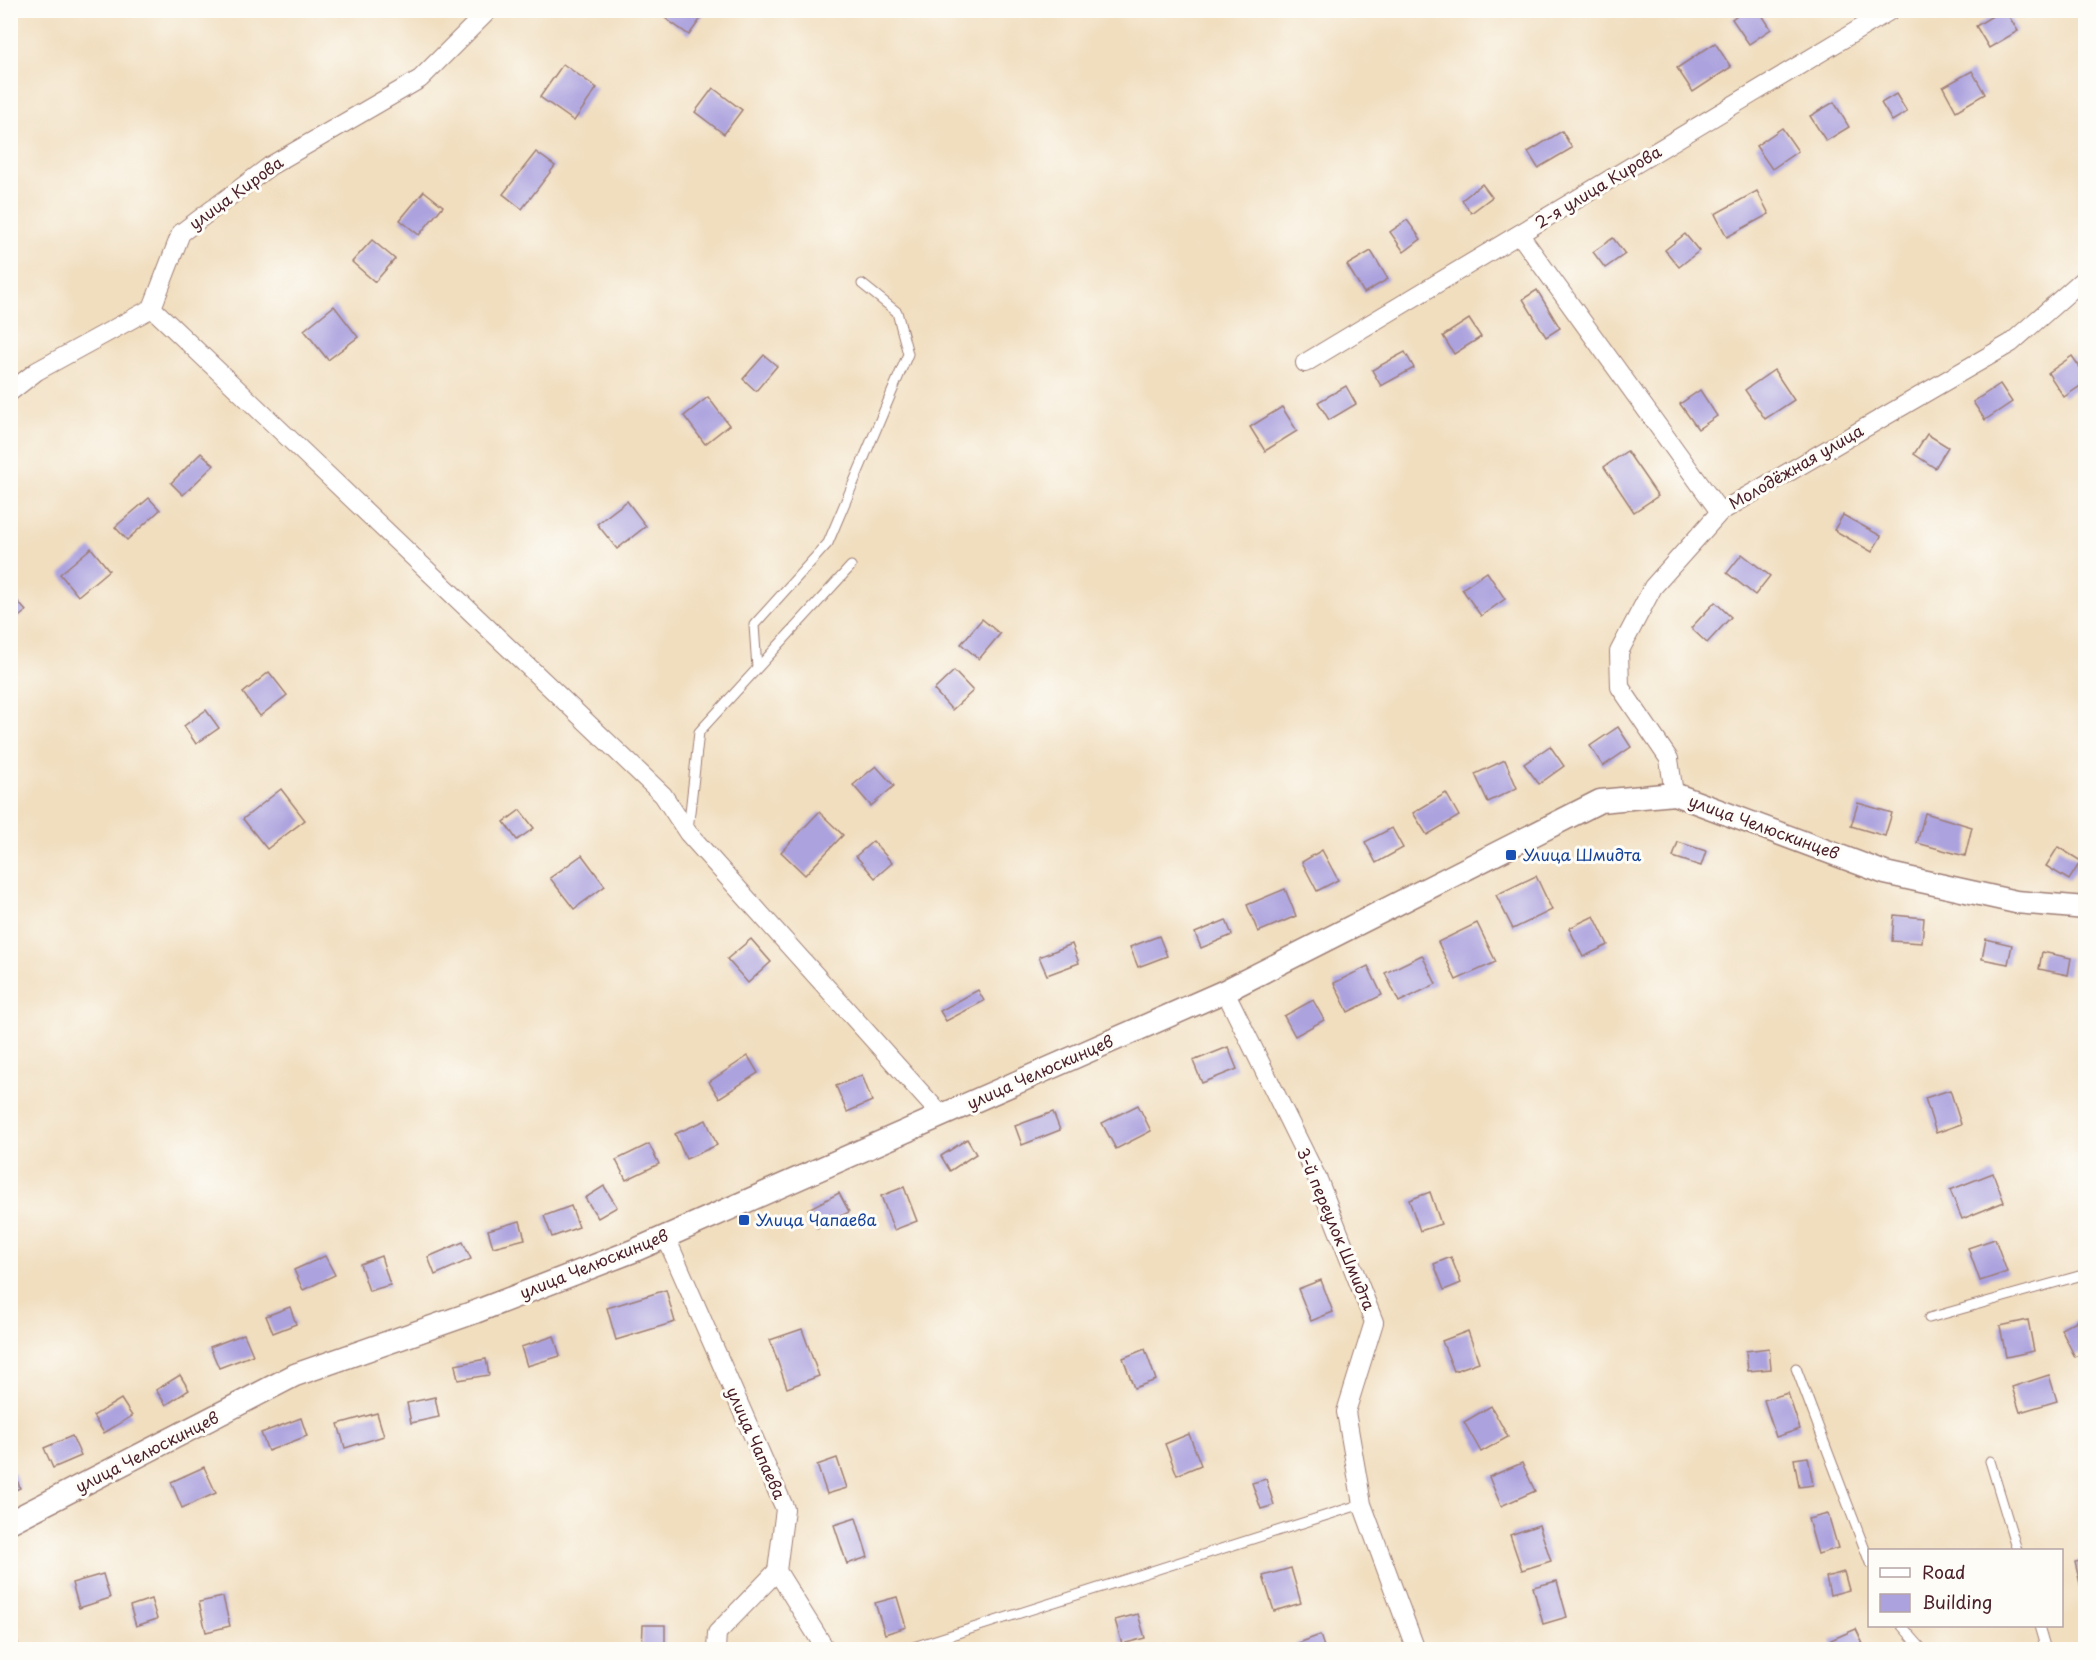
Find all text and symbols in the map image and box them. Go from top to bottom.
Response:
street label: 2-я улица Кирова [1530,139,1665,233]
street label: улица Кирова [183,150,288,235]
street label: Молодёжная улица [1724,418,1867,514]
street label: улица Челюскинцев [1686,788,1843,864]
place label: Улица Шмидта [1523,842,1642,866]
marker: Улица Шмидта [1504,848,1518,862]
street label: улица Челюскинцев [962,1028,1117,1114]
street label: 3-й переулок Шмидта [1292,1144,1382,1314]
place label: Улица Чапаева [756,1207,876,1231]
marker: Улица Чапаева [737,1213,751,1227]
street label: улица Челюскинцев [516,1222,672,1304]
street label: улица Чапаева [721,1383,792,1503]
street label: улица Челюскинцев [71,1404,223,1498]
legend [1868,1549,2063,1627]
text: Road [1922,1558,1966,1585]
text: Building [1922,1588,1992,1615]

